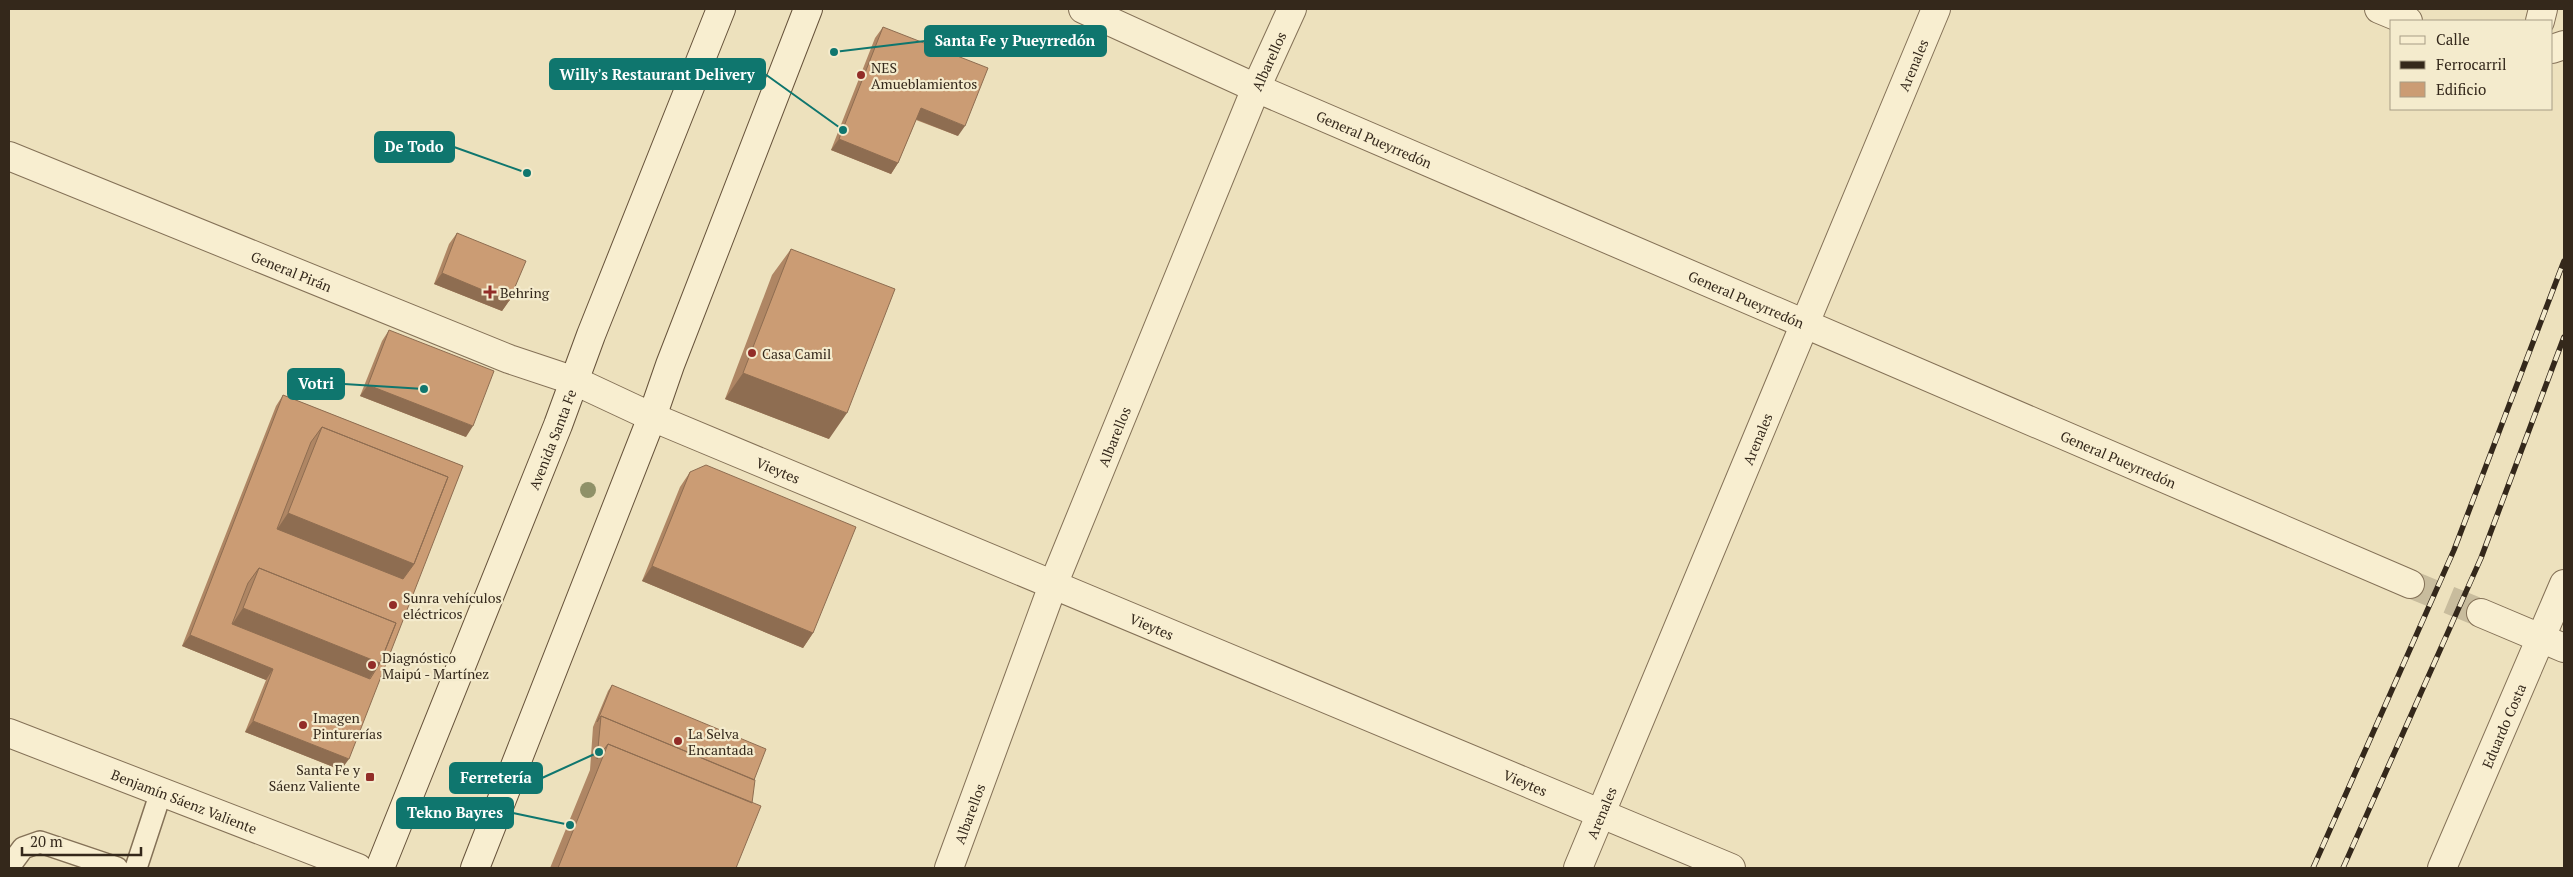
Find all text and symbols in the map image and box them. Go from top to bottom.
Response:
legend [2390,20,2553,110]
callout: Santa Fe y Pueyrredón [925,26,1106,56]
street label: Albarellos [1247,28,1290,94]
text: Calle [2436,29,2470,49]
text: Santa Fe y Pueyrredón [935,30,1096,50]
street label: Arenales [1893,36,1932,94]
text: Ferrocarril [2436,54,2507,74]
place label: NES Amueblamientos [871,58,977,93]
callout: Willy's Restaurant Delivery [550,59,765,89]
text: Willy's Restaurant Delivery [559,64,756,84]
marker: NES Amueblamientos [855,69,867,81]
text: Edificio [2436,79,2486,99]
street label: General Pueyrredón [1314,106,1436,172]
callout: De Todo [375,132,454,162]
text: De Todo [384,136,444,156]
street label: General Pirán [248,246,335,296]
street label: General Pueyrredón [1686,266,1808,332]
place label: Behring [500,283,550,302]
marker: Behring [484,286,496,298]
place label: Casa Camil [762,344,831,363]
marker: Casa Camil [746,347,758,359]
callout: Votri [288,369,344,399]
text: Votri [298,373,334,393]
street label: Avenida Santa Fe [524,386,580,492]
street label: Albarellos [1093,404,1134,469]
street label: Arenales [1738,410,1776,468]
street label: General Pueyrredón [2058,425,2180,492]
street label: Vieytes [753,452,803,487]
place label: Sunra vehículos eléctricos [403,588,502,623]
marker: Sunra vehículos eléctricos [387,599,399,611]
street label: Vieytes [1127,608,1177,644]
place label: Diagnóstico Maipú - Martínez [382,648,489,683]
marker: Diagnóstico Maipú - Martínez [366,659,378,671]
street label: Eduardo Costa [2477,680,2530,771]
place label: Imagen Pinturerías [313,708,382,743]
marker: Imagen Pinturerías [297,719,309,731]
place label: La Selva Encantada [688,724,753,759]
marker: La Selva Encantada [672,735,684,747]
place label: Santa Fe y Sáenz Valiente [269,760,361,795]
callout: Ferretería [450,763,542,793]
street label: Benjamín Sáenz Valiente [109,764,260,838]
street label: Vieytes [1501,764,1550,800]
text: Ferretería [460,767,532,787]
marker: Santa Fe y Sáenz Valiente [364,771,376,783]
street label: Albarellos [949,781,989,846]
street label: Arenales [1582,784,1620,842]
callout: Tekno Bayres [397,798,513,828]
text: Tekno Bayres [407,802,503,822]
scale bar [22,824,141,856]
text: 20 m [30,831,63,851]

